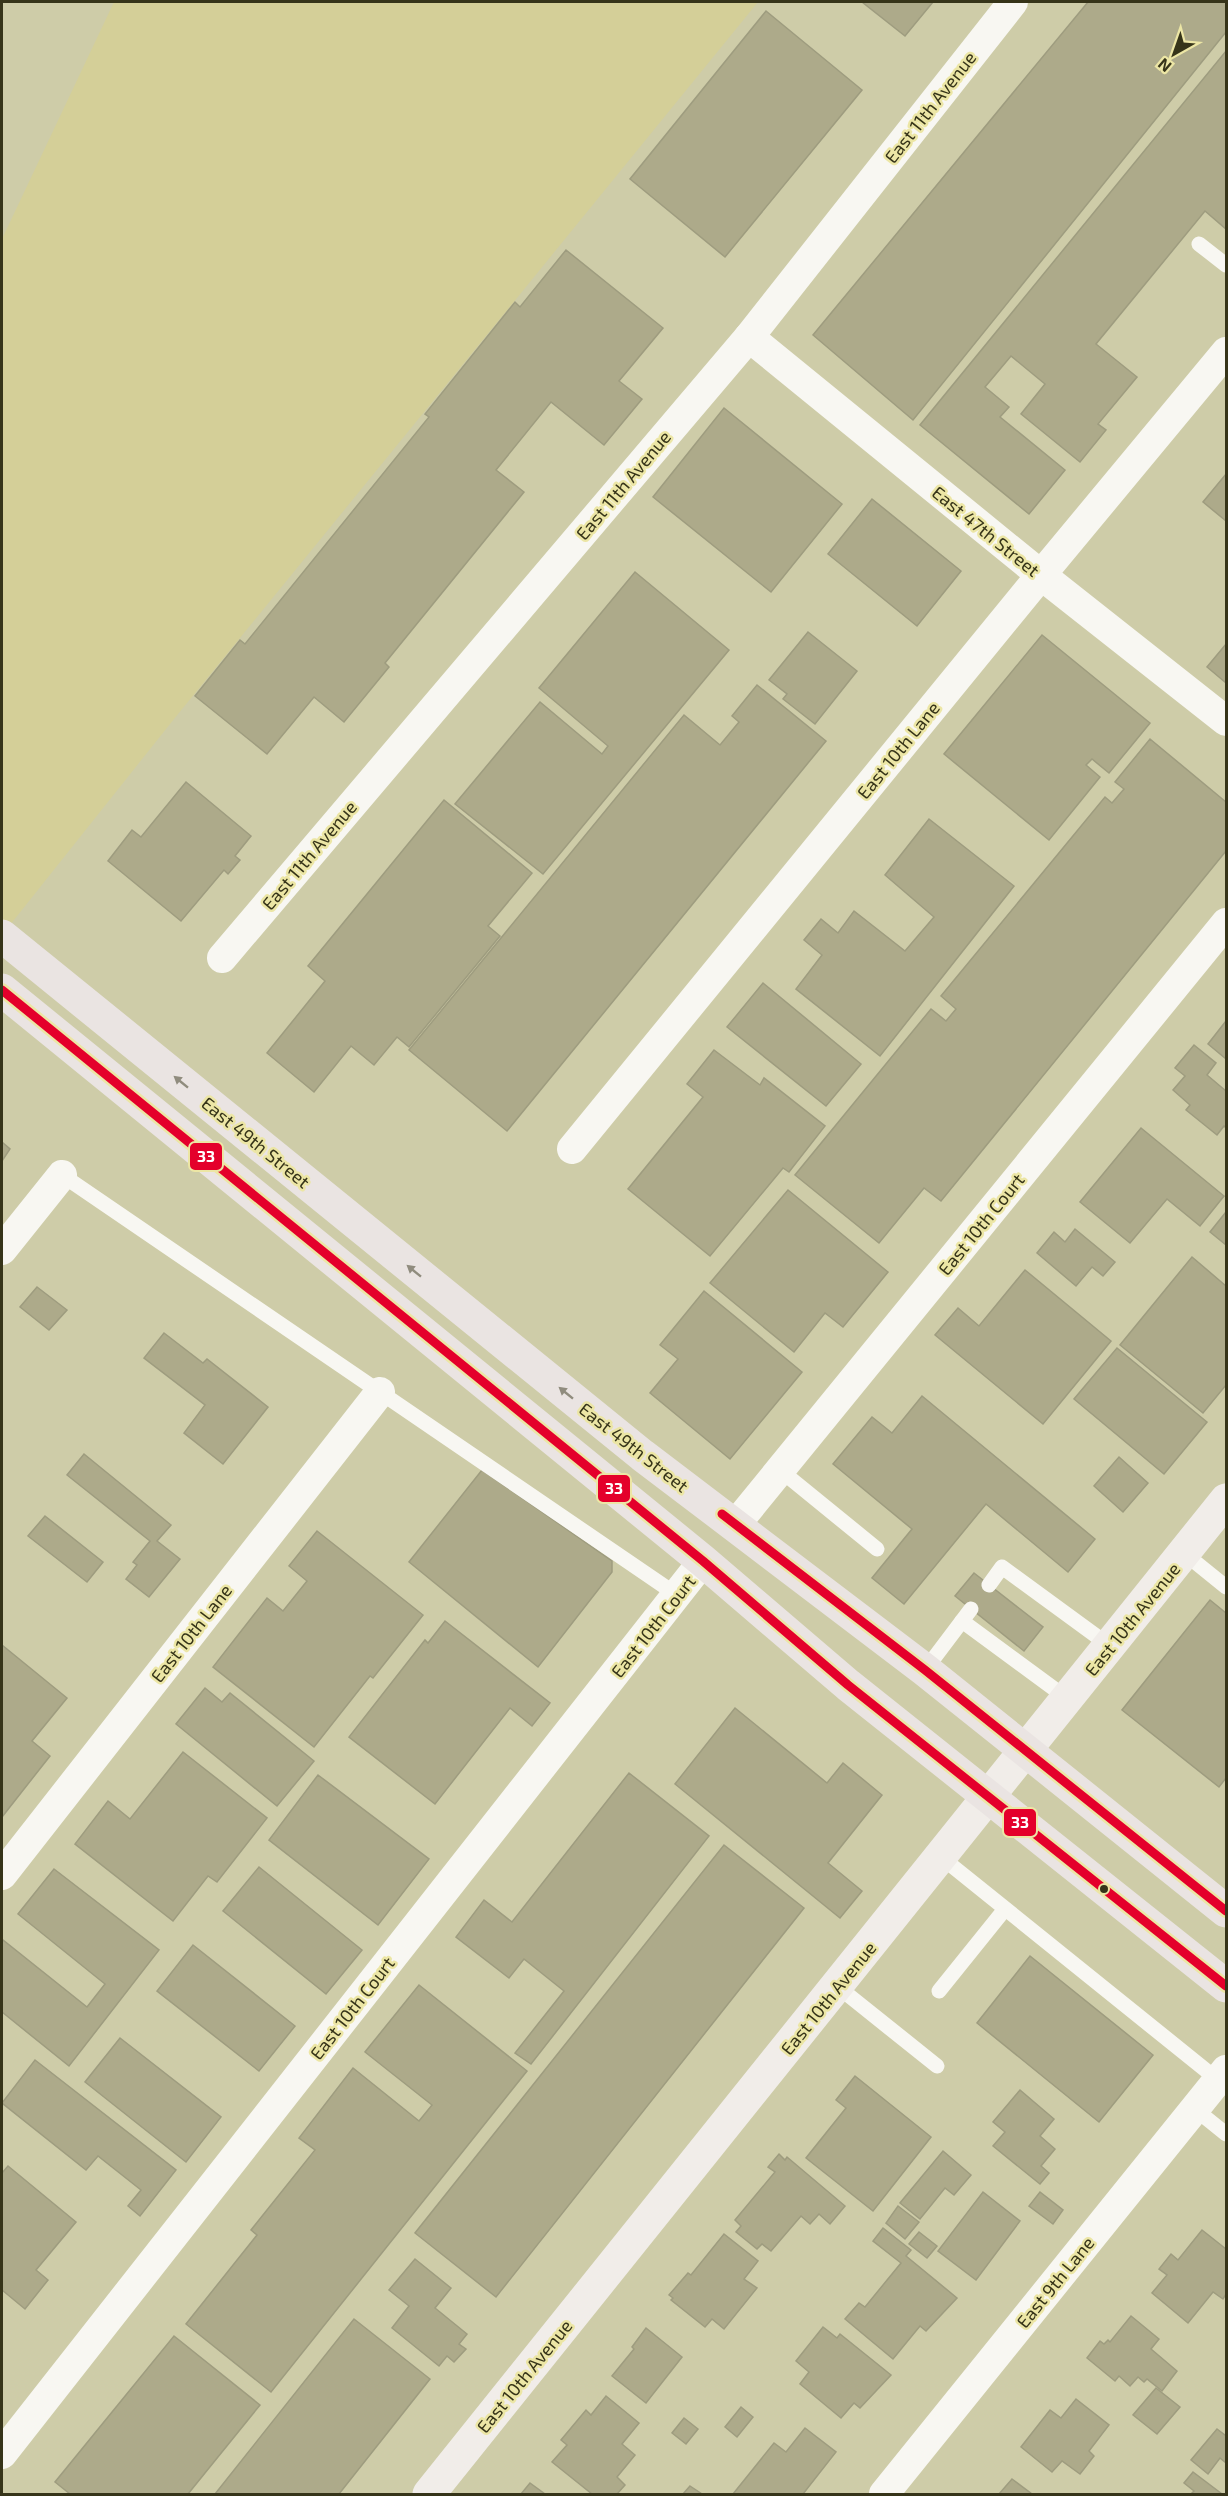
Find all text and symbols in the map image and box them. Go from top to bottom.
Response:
north arrow [1144,24,1204,84]
street label: East 11th Avenue [880,47,980,167]
text: N [1154,55,1175,77]
street label: East 11th Avenue [571,426,675,544]
street label: East 47th Street [928,481,1044,581]
street label: East 10th Lane [852,697,944,803]
street label: East 11th Avenue [257,796,361,914]
one-way arrow [174,1076,189,1088]
street label: East 49th Street [198,1092,315,1192]
line badge: 33 [189,1142,223,1171]
text: 33 [197,1146,215,1165]
street label: East 10th Court [933,1169,1029,1279]
one-way arrow [407,1265,422,1277]
one-way arrow [558,1387,574,1400]
street label: East 49th Street [575,1397,693,1497]
line badge: 33 [597,1474,631,1503]
text: 33 [605,1478,623,1497]
street label: East 10th Avenue [1080,1558,1184,1680]
street label: East 10th Court [606,1570,700,1682]
street label: East 10th Lane [146,1580,236,1686]
line badge: 33 [1003,1808,1037,1837]
text: 33 [1011,1812,1029,1831]
unlabelled marker [1098,1883,1110,1895]
street label: East 10th Avenue [776,1937,880,2059]
street label: East 10th Court [305,1952,399,2064]
street label: East 9th Lane [1012,2232,1098,2332]
street label: East 10th Avenue [472,2315,576,2437]

